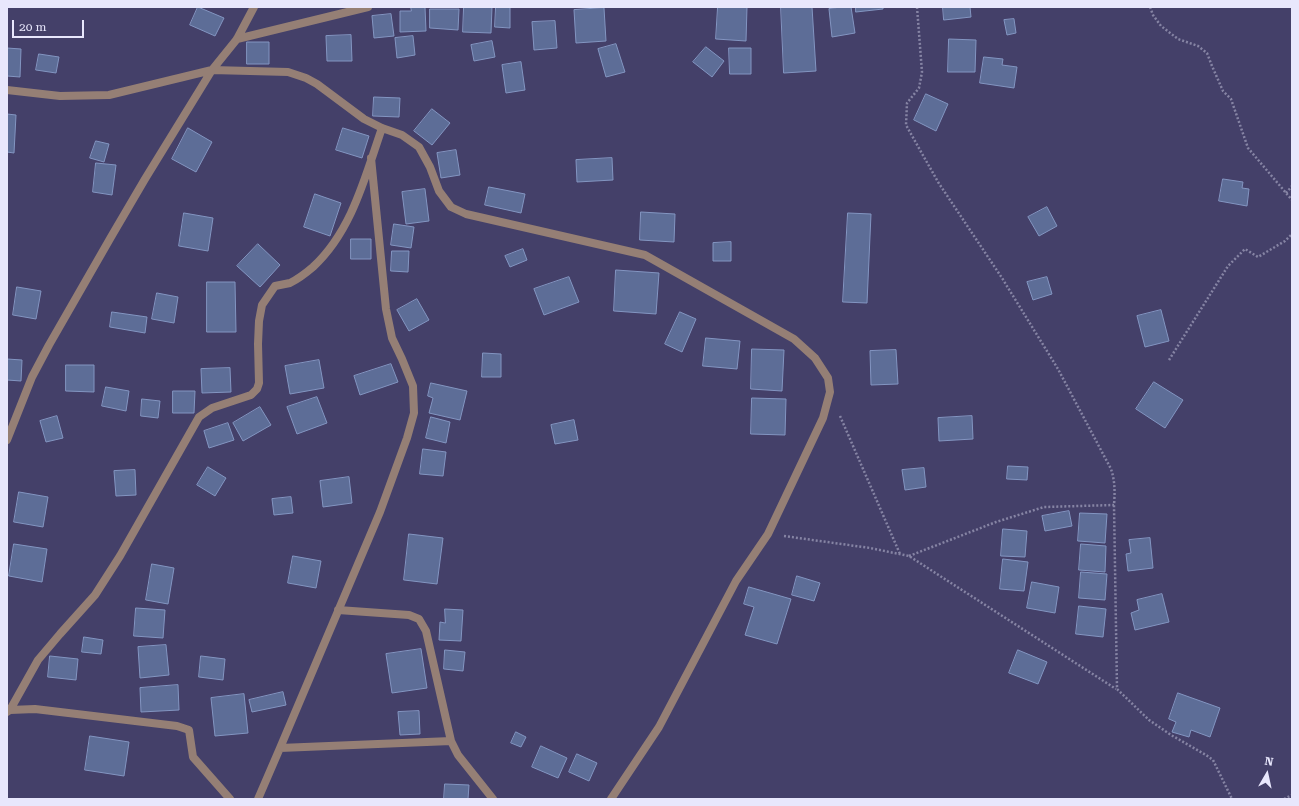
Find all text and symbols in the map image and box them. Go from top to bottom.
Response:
scale bar [14,12,86,38]
text: 20 m [19,20,46,34]
north arrow [1247,754,1287,794]
text: N [1264,755,1274,769]

